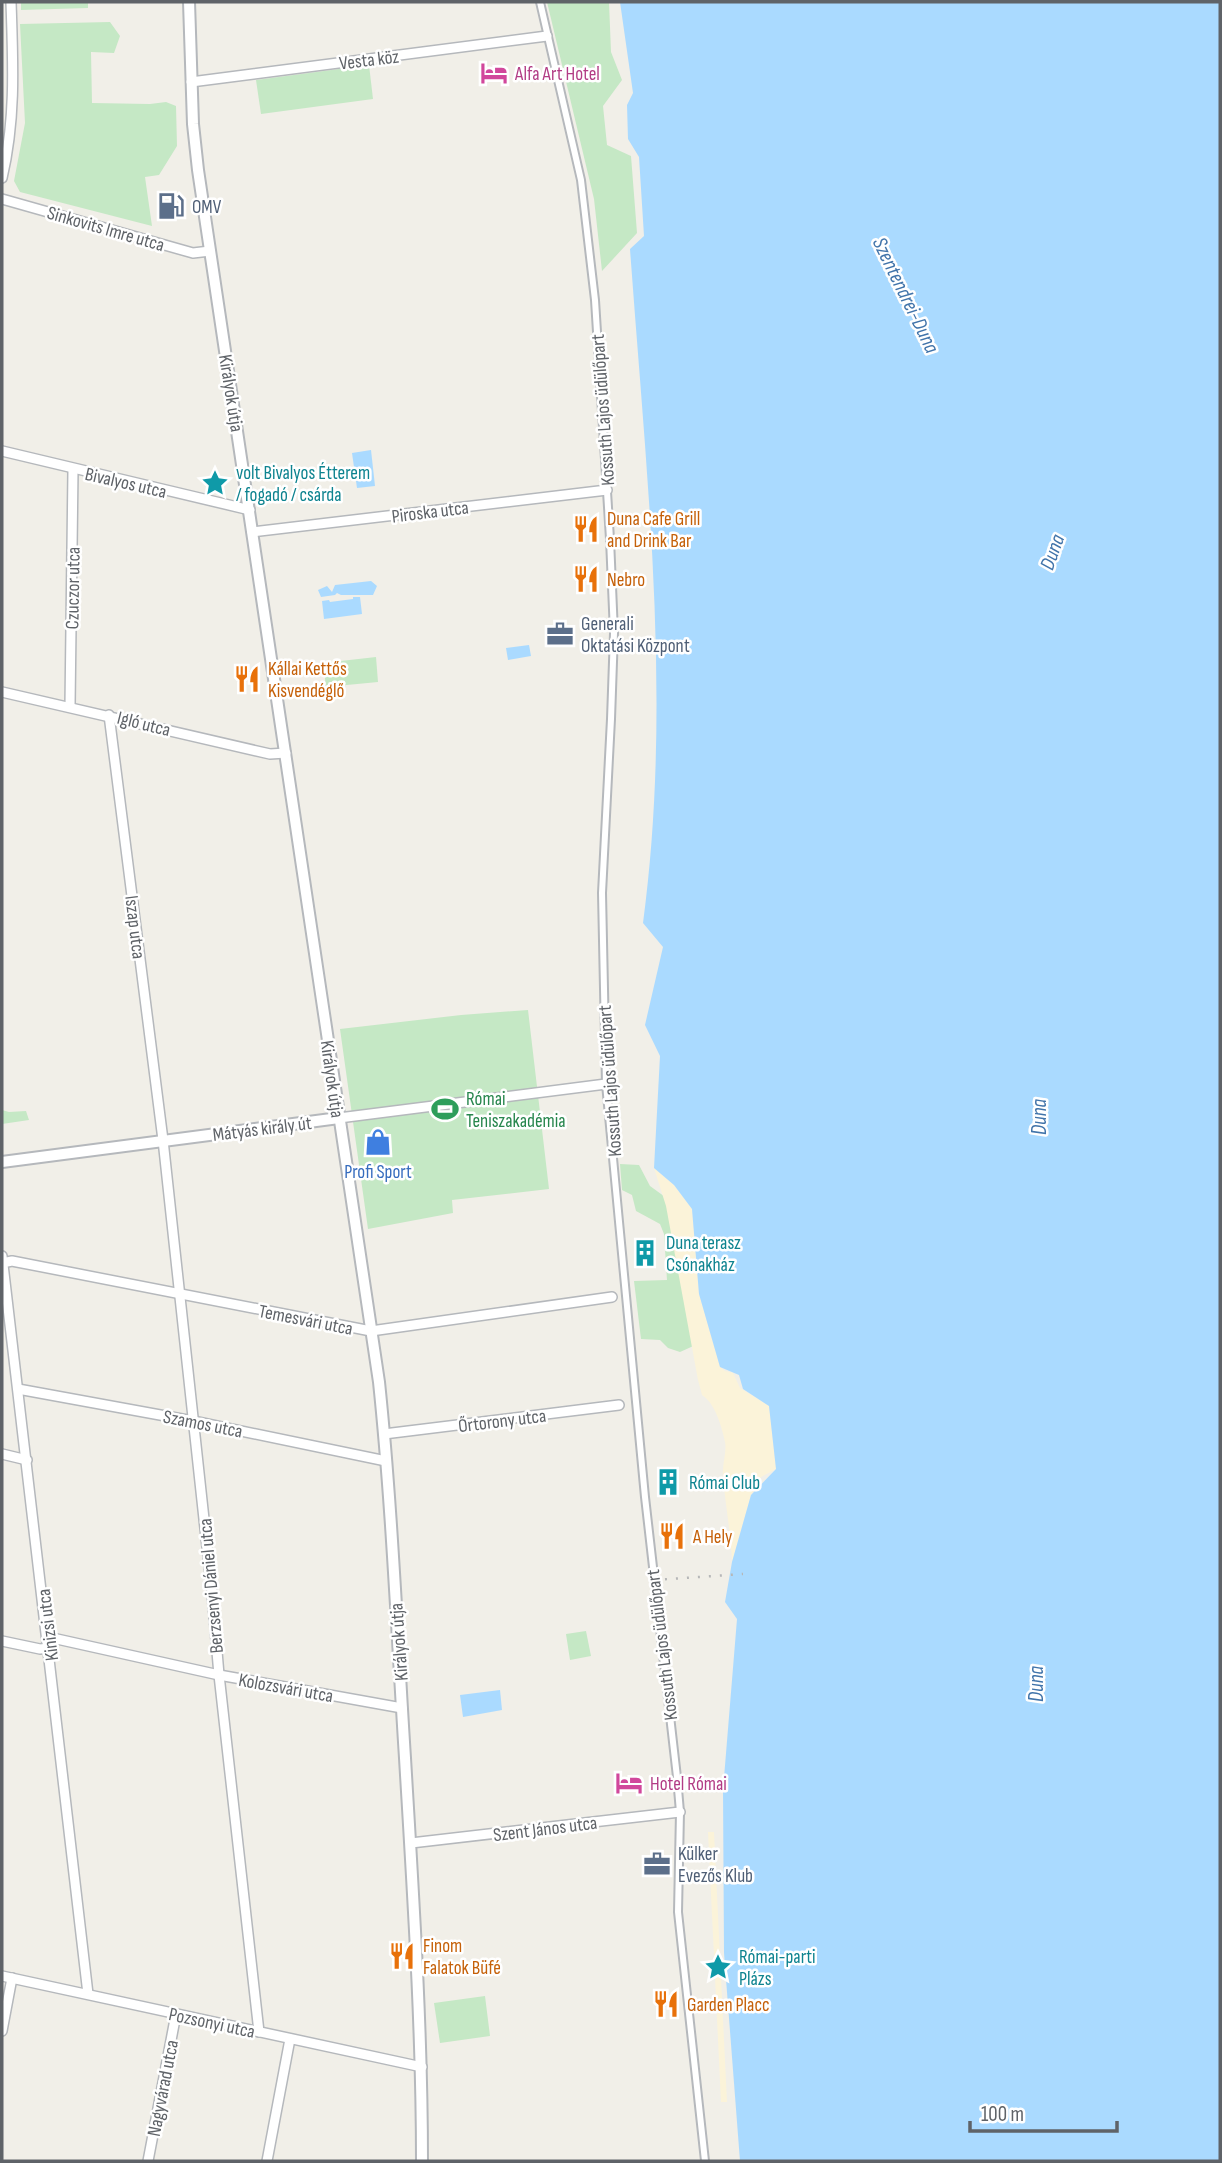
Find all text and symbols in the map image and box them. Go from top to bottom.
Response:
street label: Vesta köz [338,45,401,76]
hotel icon: Alfa Art Hotel [479,58,509,88]
place label: Alfa Art Hotel [514,63,600,86]
fuel station icon: OMV [156,191,186,221]
place label: OMV [192,196,222,219]
street label: Sinkovits Imre utca [44,202,167,257]
water label: Szentendrei-Duna [867,233,945,358]
street label: Kossuth Lajos üdülőpart [587,333,620,486]
street label: Királyok útja [213,353,248,434]
place label: volt Bivalyos Étterem / fogadó / csárda [236,462,370,507]
street label: Bivalyos utca [83,463,169,504]
place icon: volt Bivalyos Étterem / fogadó / csárda [200,468,230,498]
street label: Piroska utca [390,496,470,529]
place label: Duna Cafe Grill and Drink Bar [607,508,700,553]
restaurant icon: Duna Cafe Grill and Drink Bar [571,514,601,544]
water label: Duna [1035,531,1071,573]
street label: Czuczor utca [61,547,86,630]
restaurant icon: Nebro [571,564,601,594]
place label: Nebro [607,569,645,592]
place label: Generali Oktatási Központ [581,613,690,658]
office icon: Generali Oktatási Központ [545,619,575,649]
place label: Kállai Kettős Kisvendéglő [268,658,347,703]
restaurant icon: Kállai Kettős Kisvendéglő [232,664,262,694]
street label: Igló utca [115,707,173,742]
street label: Iszap utca [119,894,150,960]
street label: Kossuth Lajos üdülőpart [594,1004,627,1157]
street label: Királyok útja [315,1039,348,1119]
place label: Római Teniszakadémia [466,1088,566,1133]
sports icon: Római Teniszakadémia [430,1094,460,1124]
water label: Duna [1027,1098,1052,1135]
street label: Mátyás király út [211,1112,313,1147]
shop icon: Profi Sport [363,1127,393,1157]
place label: Profi Sport [344,1161,412,1184]
place label: Duna terasz Csónakház [666,1232,741,1277]
building icon: Duna terasz Csónakház [630,1238,660,1268]
street label: Temesvári utca [257,1300,355,1341]
street label: Őrtorony utca [457,1405,547,1438]
street label: Szamos utca [161,1406,244,1443]
building icon: Római Club [653,1467,683,1497]
place label: Római Club [689,1472,760,1495]
street label: Berzsenyi Dániel utca [194,1517,229,1654]
restaurant icon: A Hely [657,1521,687,1551]
place label: A Hely [692,1526,733,1549]
street label: Kossuth Lajos üdülőpart [642,1568,683,1722]
street label: Kinizsi utca [33,1588,64,1662]
street label: Királyok útja [385,1602,414,1682]
water label: Duna [1024,1665,1049,1702]
street label: Kolozsvári utca [237,1669,335,1708]
hotel icon: Hotel Római [614,1768,644,1798]
place label: Hotel Római [650,1773,727,1796]
street label: Szent János utca [492,1812,599,1847]
place label: Külker Evezős Klub [678,1843,753,1888]
office icon: Külker Evezős Klub [642,1849,672,1879]
place label: Finom Falatok Büfé [423,1935,501,1980]
restaurant icon: Finom Falatok Büfé [387,1941,417,1971]
place label: Római-parti Plázs [739,1946,816,1991]
place icon: Római-parti Plázs [703,1952,733,1982]
restaurant icon: Garden Placc [651,1989,681,2019]
place label: Garden Placc [687,1994,770,2017]
street label: Pozsonyi utca [167,2003,257,2044]
street label: Nagyvárad utca [143,2038,184,2138]
scale bar [970,2090,1117,2134]
text: 100 m [981,2102,1024,2127]

